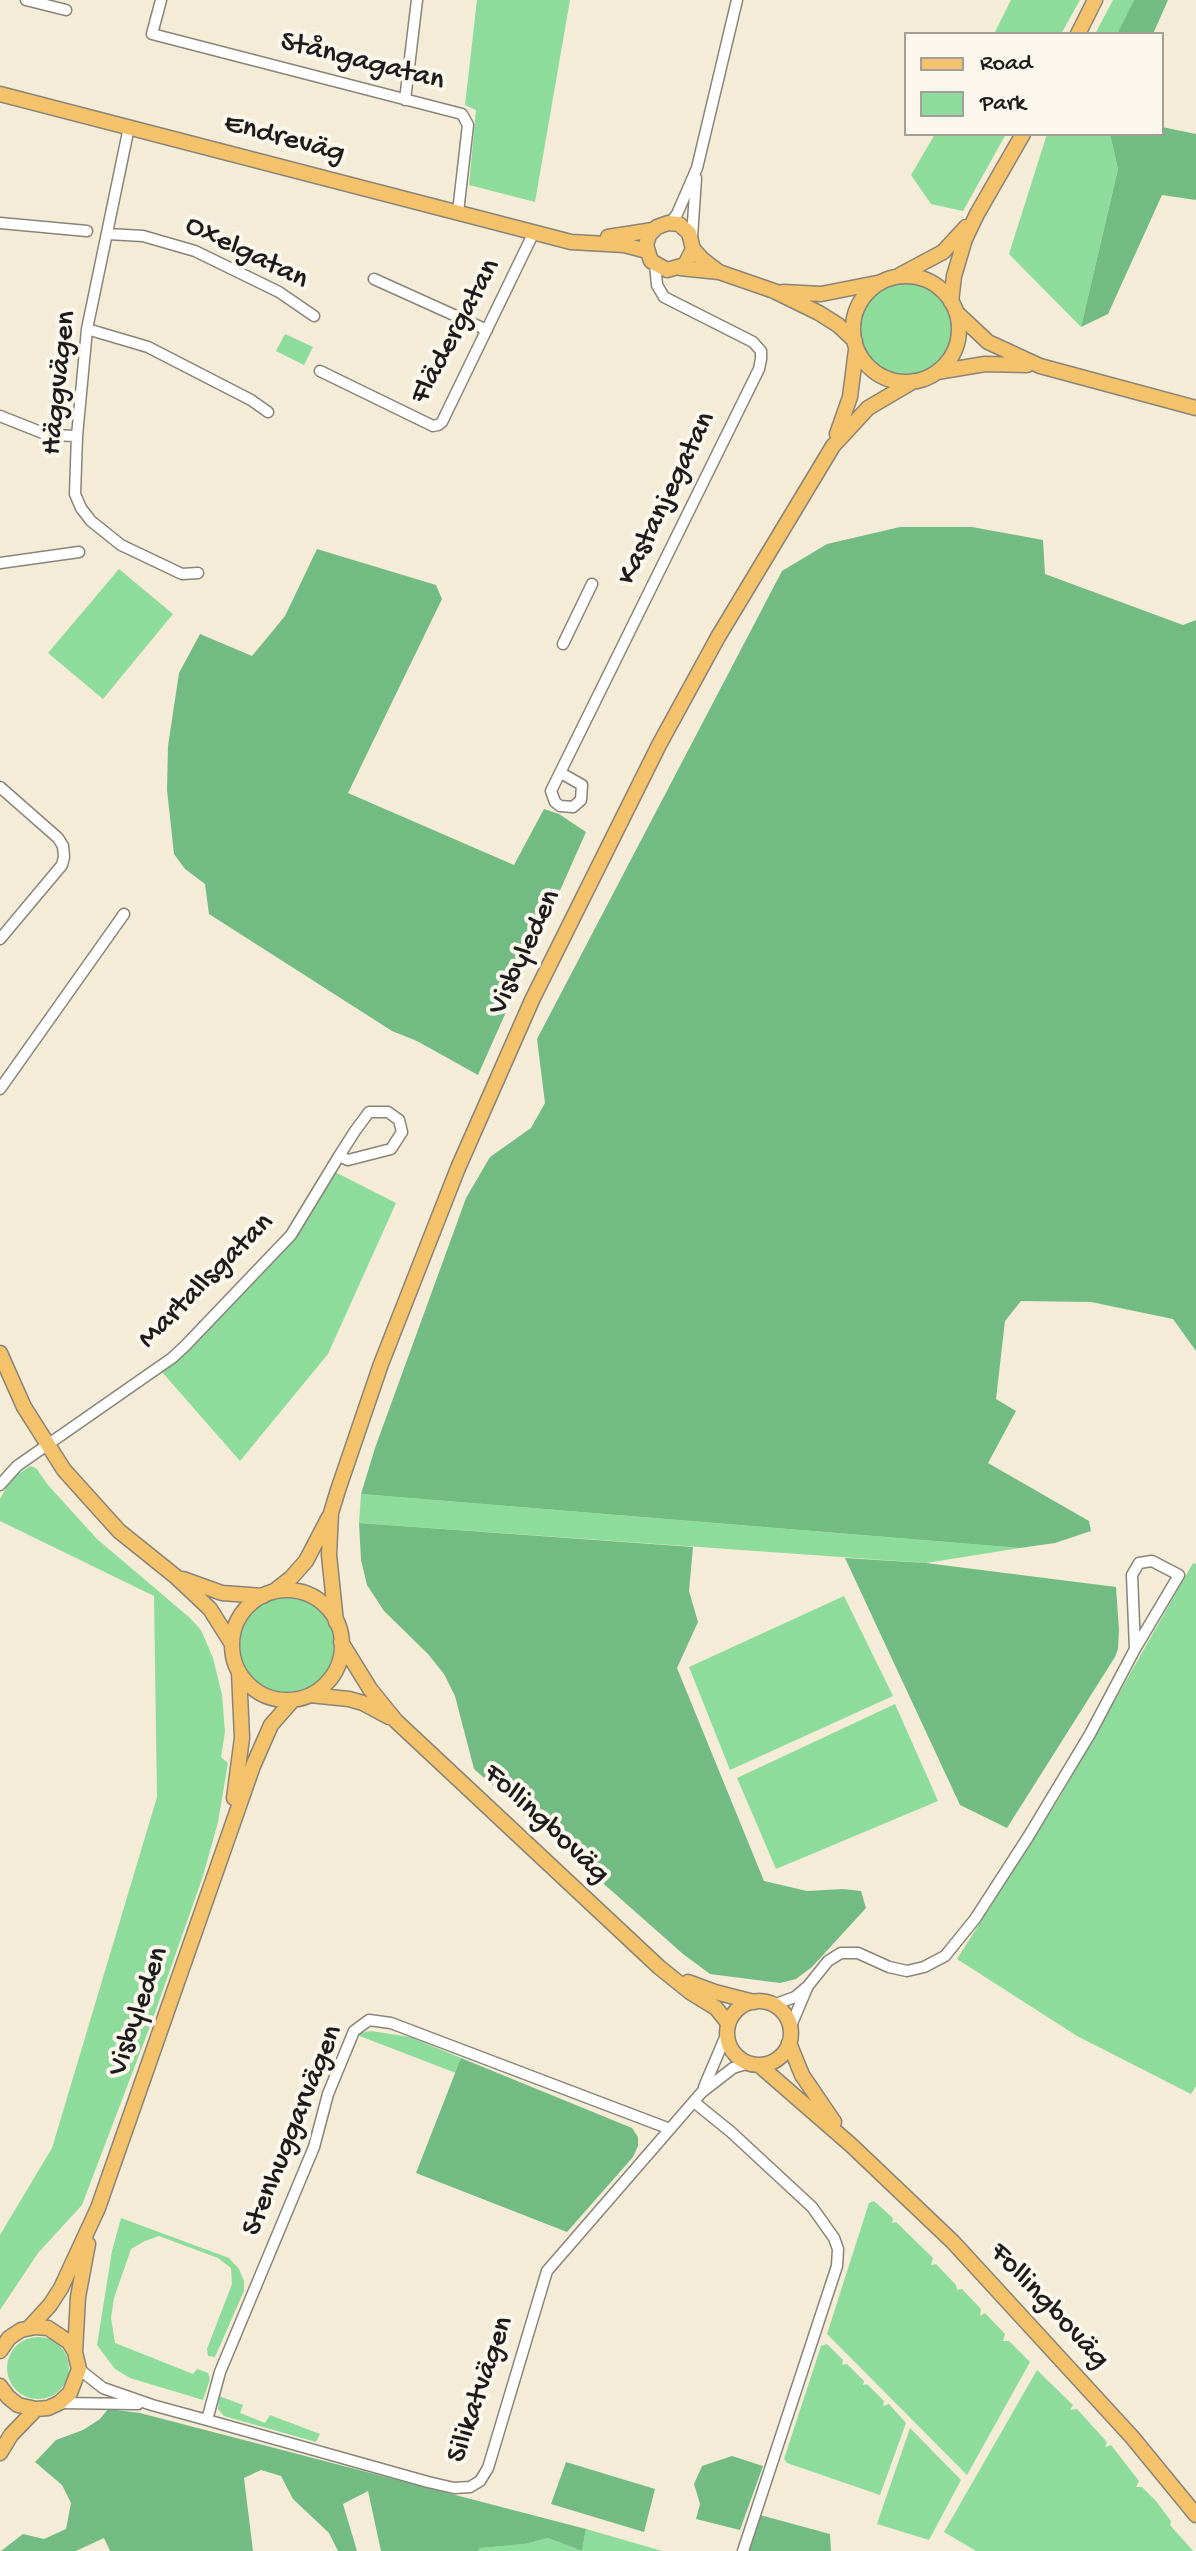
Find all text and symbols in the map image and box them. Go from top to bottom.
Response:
street label: Stångagatan [276,25,448,101]
legend [904,32,1164,136]
text: Road [980,50,1032,79]
text: Park [980,90,1026,119]
street label: Endreväg [220,107,348,173]
street label: Oxelgatan [178,209,314,299]
street label: Flädergatan [404,253,510,411]
street label: Häggvägen [36,309,86,457]
street label: Kastanjegatan [611,406,725,592]
street label: Visbyleden [481,885,571,1021]
street label: Martallsgatan [131,1206,283,1358]
street label: Follingboväg [474,1757,616,1893]
street label: Visbyleden [101,1943,179,2081]
street label: Stenhuggarvägen [235,2020,353,2242]
street label: Follingboväg [980,2236,1116,2378]
street label: Silikatvägen [440,2312,524,2468]

